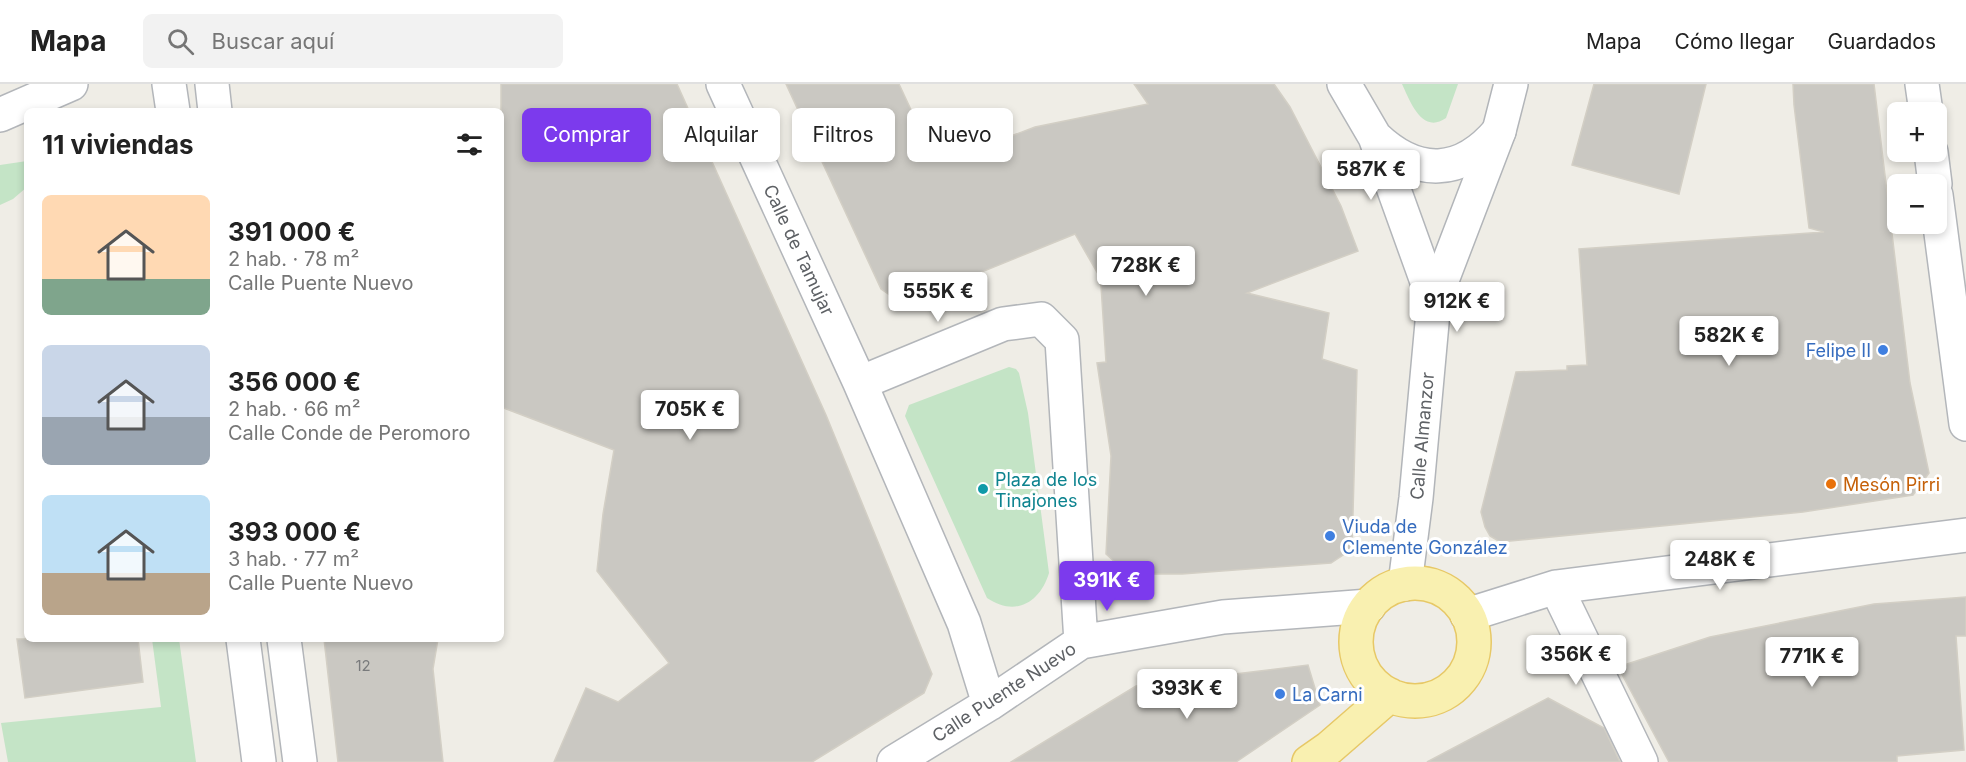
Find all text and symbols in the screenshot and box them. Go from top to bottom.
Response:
search box [143,14,563,68]
text: Mapa [30,24,107,58]
icon: search [164,25,197,58]
text: Buscar aquí [212,28,334,54]
text: Mapa [1586,29,1642,54]
text: Cómo llegar [1675,29,1794,54]
text: Guardados [1827,29,1936,54]
map controls [1887,102,1947,234]
button: + [1887,102,1947,162]
chip: Comprar [522,108,651,162]
chip: Alquilar [663,108,780,162]
chip: Filtros [792,108,895,162]
chip: Nuevo [907,108,1013,162]
icon: filters [453,128,486,161]
text: 11 viviendas [42,129,194,160]
pin: 587K € [1322,150,1420,201]
text: 587K € [1336,157,1406,181]
button: − [1887,174,1947,234]
street label: Calle de Tamujar [759,181,839,319]
text: 391 000 € [228,216,356,247]
icon: home [90,219,162,291]
pin: 728K € [1097,246,1195,297]
text: 2 hab. · 78 m² [228,247,359,271]
text: 728K € [1111,253,1181,277]
text: Calle Puente Nuevo [228,271,414,295]
pin: 555K € [889,272,987,323]
text: 555K € [902,279,974,303]
pin: 912K € [1408,282,1506,333]
text: 912K € [1423,289,1491,313]
pin: 582K € [1680,316,1778,367]
text: 582K € [1693,323,1765,347]
place label: Felipe II [1806,340,1871,361]
marker: Felipe II [1876,343,1890,357]
text: 356 000 € [228,366,361,397]
icon: home [90,369,162,441]
street label: Calle Almanzor [1406,371,1438,501]
pin: 705K € [641,390,739,441]
text: 2 hab. · 66 m² [228,397,361,421]
text: 705K € [655,397,725,421]
text: Calle Conde de Peromoro [228,421,471,445]
place label: Plaza de los Tinajones [995,469,1097,511]
place label: Mesón Pirri [1843,474,1940,495]
marker: Mesón Pirri [1824,477,1838,491]
marker: Plaza de los Tinajones [976,482,990,496]
text: 393 000 € [228,516,361,547]
place label: Viuda de Clemente González [1342,516,1508,558]
icon: home [90,519,162,591]
marker: Viuda de Clemente González [1323,529,1337,543]
pin: 248K € [1671,540,1769,591]
text: 3 hab. · 77 m² [228,547,359,571]
text: 248K € [1684,547,1756,571]
pin: 391K € [1058,561,1156,612]
text: 391K € [1073,568,1141,592]
text: Calle Puente Nuevo [228,571,414,595]
pin: 356K € [1527,635,1625,686]
pin: 771K € [1763,637,1861,688]
street label: Calle Puente Nuevo [928,638,1080,746]
text: 356K € [1540,642,1612,666]
text: 771K € [1779,644,1845,668]
house number: 12 [355,656,371,675]
pin: 393K € [1138,669,1236,720]
text: 393K € [1151,676,1223,700]
place label: La Carni [1292,684,1363,705]
marker: La Carni [1273,687,1287,701]

